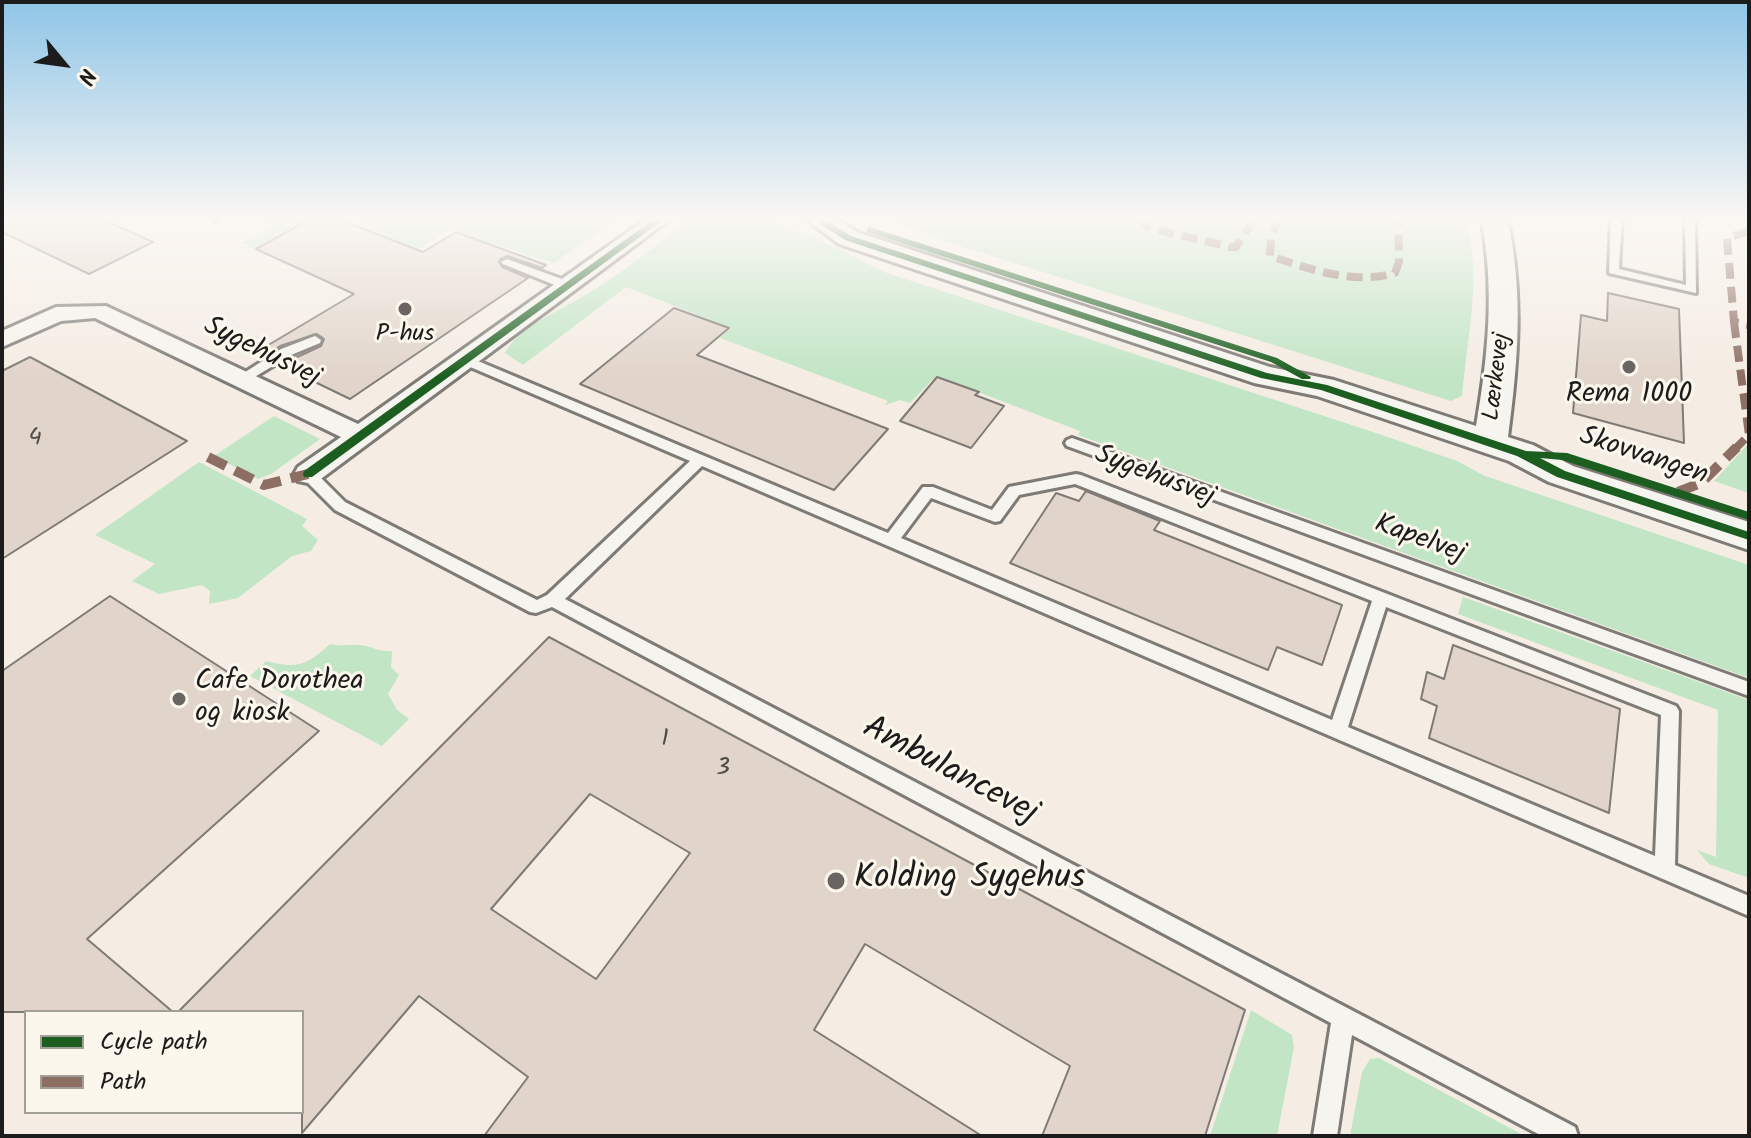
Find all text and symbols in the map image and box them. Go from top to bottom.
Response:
north arrow [24,24,104,104]
text: N [67,61,104,90]
marker: P-hus [396,300,414,318]
street label: Sygehusvej [197,311,325,397]
place label: P-hus [376,322,434,350]
street label: Lærkevej [1479,332,1519,422]
marker: Rema 1000 [1620,358,1638,376]
place label: Rema 1000 [1566,379,1692,413]
street label: Skovvangen [1574,421,1712,495]
house number: 4 [28,426,42,454]
street label: Sygehusvej [1089,440,1219,516]
street label: Kapelvej [1369,509,1469,573]
place label: Cafe Dorothea og kiosk [195,666,364,732]
marker: Cafe Dorothea og kiosk [170,690,188,708]
street label: Ambulancevej [854,710,1044,836]
house number: 1 [661,727,669,755]
house number: 3 [716,756,730,784]
place label: Kolding Sygehus [854,861,1085,901]
marker: Kolding Sygehus [825,870,847,892]
legend [24,1010,304,1114]
text: Cycle path [100,1023,208,1062]
text: Path [100,1063,146,1102]

